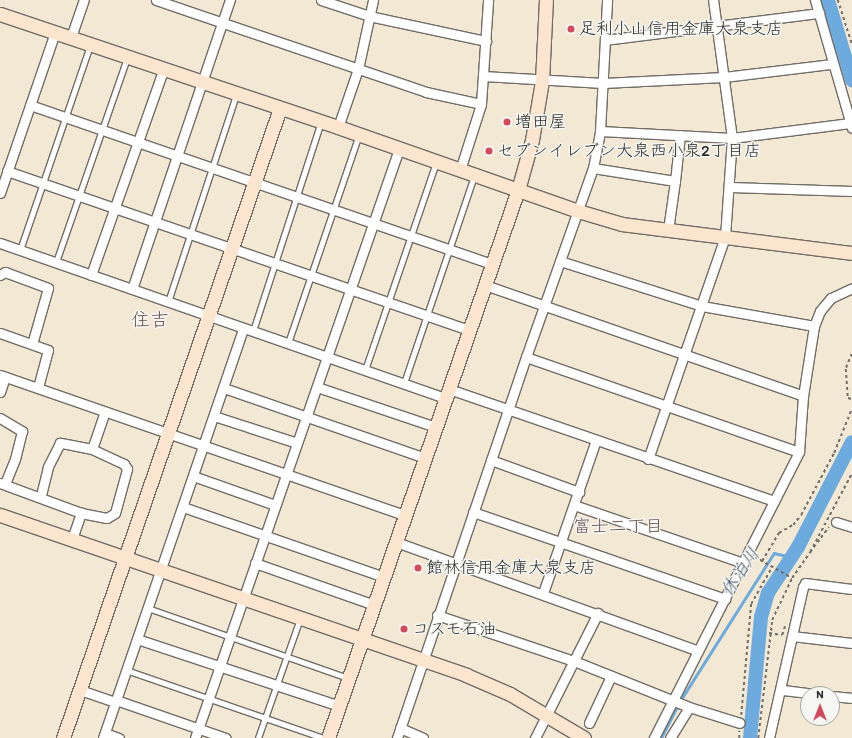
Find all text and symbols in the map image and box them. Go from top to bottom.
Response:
place label: 足利小山信用金庫大泉支店 [579,19,783,39]
marker: 足利小山信用金庫大泉支店 [566,24,576,34]
place label: 増田屋 [515,112,566,132]
marker: 増田屋 [502,117,512,127]
place label: セブンイレブン大泉西小泉2丁目店 [497,141,761,161]
marker: セブンイレブン大泉西小泉2丁目店 [484,146,494,156]
district label: 住吉 [131,309,169,331]
district label: 富士二丁目 [573,515,663,537]
water label: 休泊川 [716,544,764,600]
place label: 館林信用金庫大泉支店 [426,558,596,578]
marker: 館林信用金庫大泉支店 [413,563,423,573]
place label: コスモ石油 [412,619,497,639]
marker: コスモ石油 [399,624,409,634]
north arrow [800,686,840,726]
text: N [816,688,824,701]

